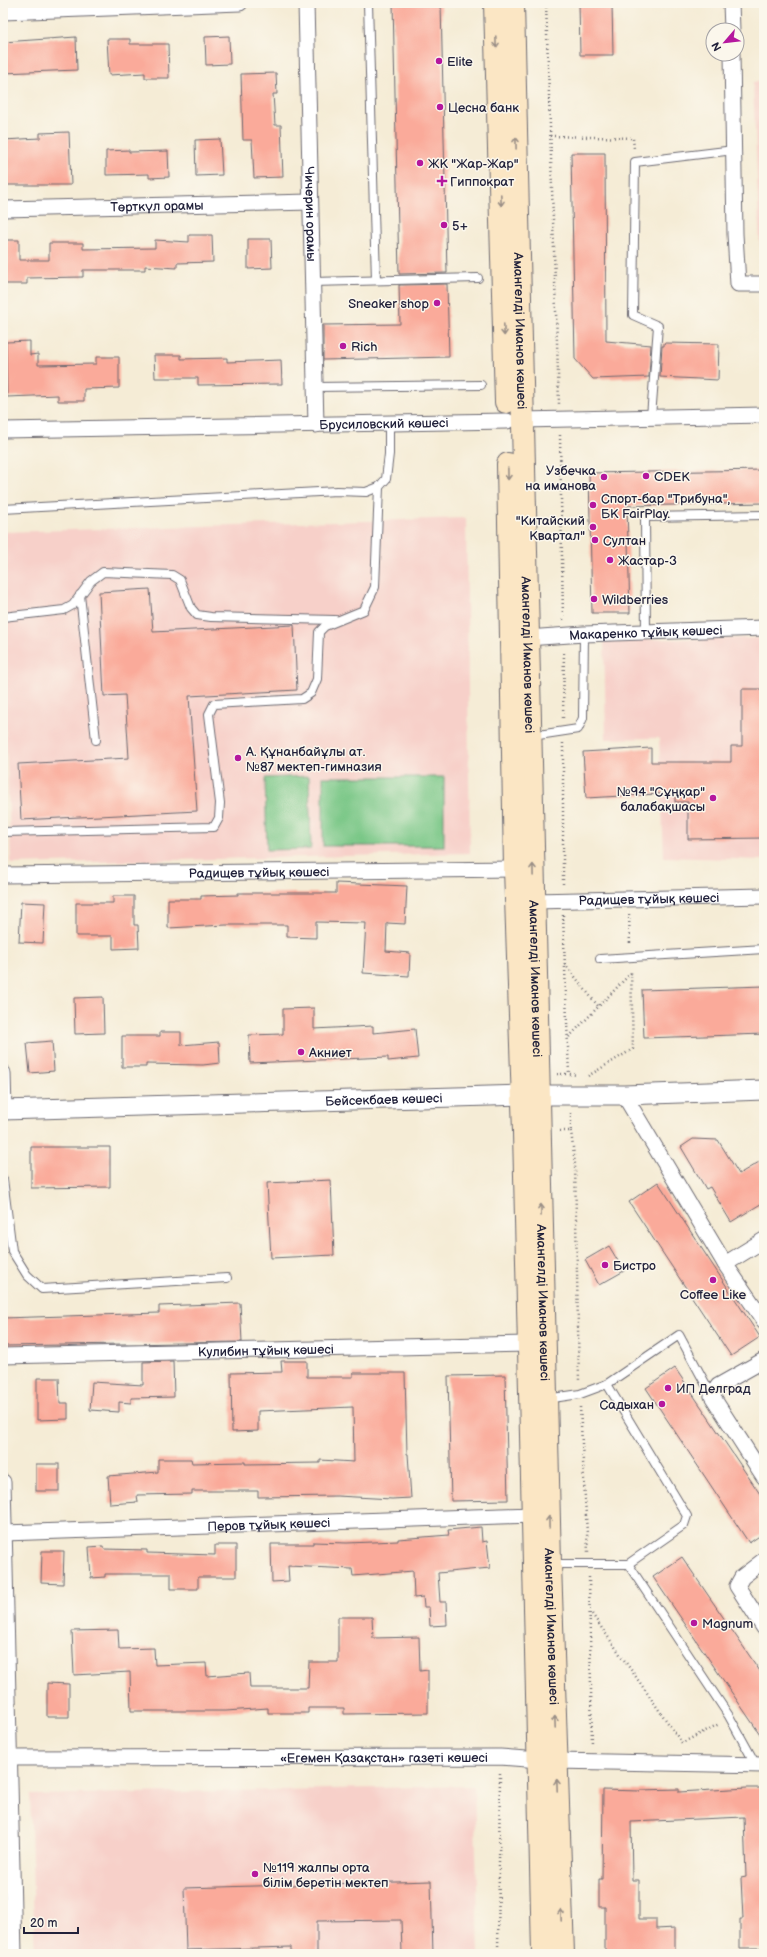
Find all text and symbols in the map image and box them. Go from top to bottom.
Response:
north arrow [705,22,745,62]
one-way arrow [492,35,500,48]
text: N [709,40,724,53]
place label: Elite [447,54,473,70]
marker: Elite [434,56,444,66]
place label: Цесна банк [448,100,519,116]
marker: Цесна банк [435,102,445,112]
one-way arrow [512,137,520,150]
place label: ЖК "Жар-Жар" [428,156,519,172]
marker: ЖК "Жар-Жар" [415,158,425,168]
street label: Чичерин орамы [301,166,319,262]
place label: Гиппократ [450,174,514,190]
marker: Гиппократ [437,176,447,186]
one-way arrow [497,193,504,206]
street label: Төрткүл орамы [110,197,204,216]
place label: 5+ [452,218,468,234]
marker: 5+ [439,220,449,230]
street label: Амангелді Иманов көшесі [510,251,530,410]
place label: Sneaker shop [348,296,429,312]
marker: Sneaker shop [432,298,442,308]
one-way arrow [501,323,508,336]
place label: Rich [351,339,377,355]
marker: Rich [338,341,348,351]
street label: Брусиловский көшесі [319,415,449,433]
place label: Узбечка на иманова [525,463,596,494]
one-way arrow [504,467,512,480]
place label: CDEK [654,469,690,485]
marker: CDEK [641,471,651,481]
marker: Узбечка на иманова [599,472,609,482]
place label: Спорт-бар "Трибуна", БК FairPlay. [601,491,730,522]
marker: Спорт-бар "Трибуна", БК FairPlay. [588,500,598,510]
place label: "Китайский Квартал" [516,513,585,544]
marker: "Китайский Квартал" [588,522,598,532]
place label: Султан [603,533,646,549]
marker: Султан [590,535,600,545]
place label: Жастар-3 [618,553,677,569]
marker: Жастар-3 [605,555,615,565]
street label: Амангелді Иманов көшесі [518,575,537,734]
place label: Wildberries [602,592,669,608]
marker: Wildberries [589,594,599,604]
street label: Макаренко тұйық көшесі [569,622,723,644]
place label: А. Құнанбайұлы ат. №87 мектеп-гимназия [245,744,382,775]
marker: А. Құнанбайұлы ат. №87 мектеп-гимназия [233,753,243,763]
place label: №94 "Сұңқар" балабақшасы [617,784,705,815]
marker: №94 "Сұңқар" балабақшасы [708,793,718,803]
street label: Радищев тұйық көшесі [188,864,330,882]
one-way arrow [529,864,537,877]
street label: Радищев тұйық көшесі [578,890,720,909]
street label: Амангелді Иманов көшесі [525,899,545,1057]
place label: Акниет [308,1045,352,1061]
marker: Акниет [296,1047,306,1057]
street label: Бейсекбаев көшесі [325,1090,443,1110]
one-way arrow [537,1204,545,1217]
street label: Амангелді Иманов көшесі [533,1223,553,1381]
place label: Бистро [613,1258,656,1274]
marker: Бистро [600,1260,610,1270]
marker: Coffee Like [708,1275,718,1285]
place label: Coffee Like [680,1287,747,1303]
street label: Кулибин тұйық көшесі [198,1341,334,1361]
place label: ИП Делград [676,1381,751,1397]
marker: ИП Делград [663,1383,673,1393]
place label: Садыхан [599,1397,654,1413]
marker: Садыхан [657,1399,667,1409]
street label: Перов тұйық көшесі [207,1515,331,1535]
one-way arrow [545,1516,553,1529]
street label: Амангелді Иманов көшесі [541,1547,562,1705]
place label: Magnum [702,1616,754,1632]
marker: Magnum [689,1618,699,1628]
one-way arrow [551,1716,559,1729]
street label: «Егемен Қазақстан» газеті көшесі [280,1750,488,1766]
one-way arrow [553,1779,561,1792]
place label: №119 жалпы орта білім беретін мектеп [263,1860,389,1891]
marker: №119 жалпы орта білім беретін мектеп [250,1869,260,1879]
scale bar [24,1909,78,1935]
one-way arrow [558,1909,565,1922]
text: 20 m [30,1916,57,1931]

